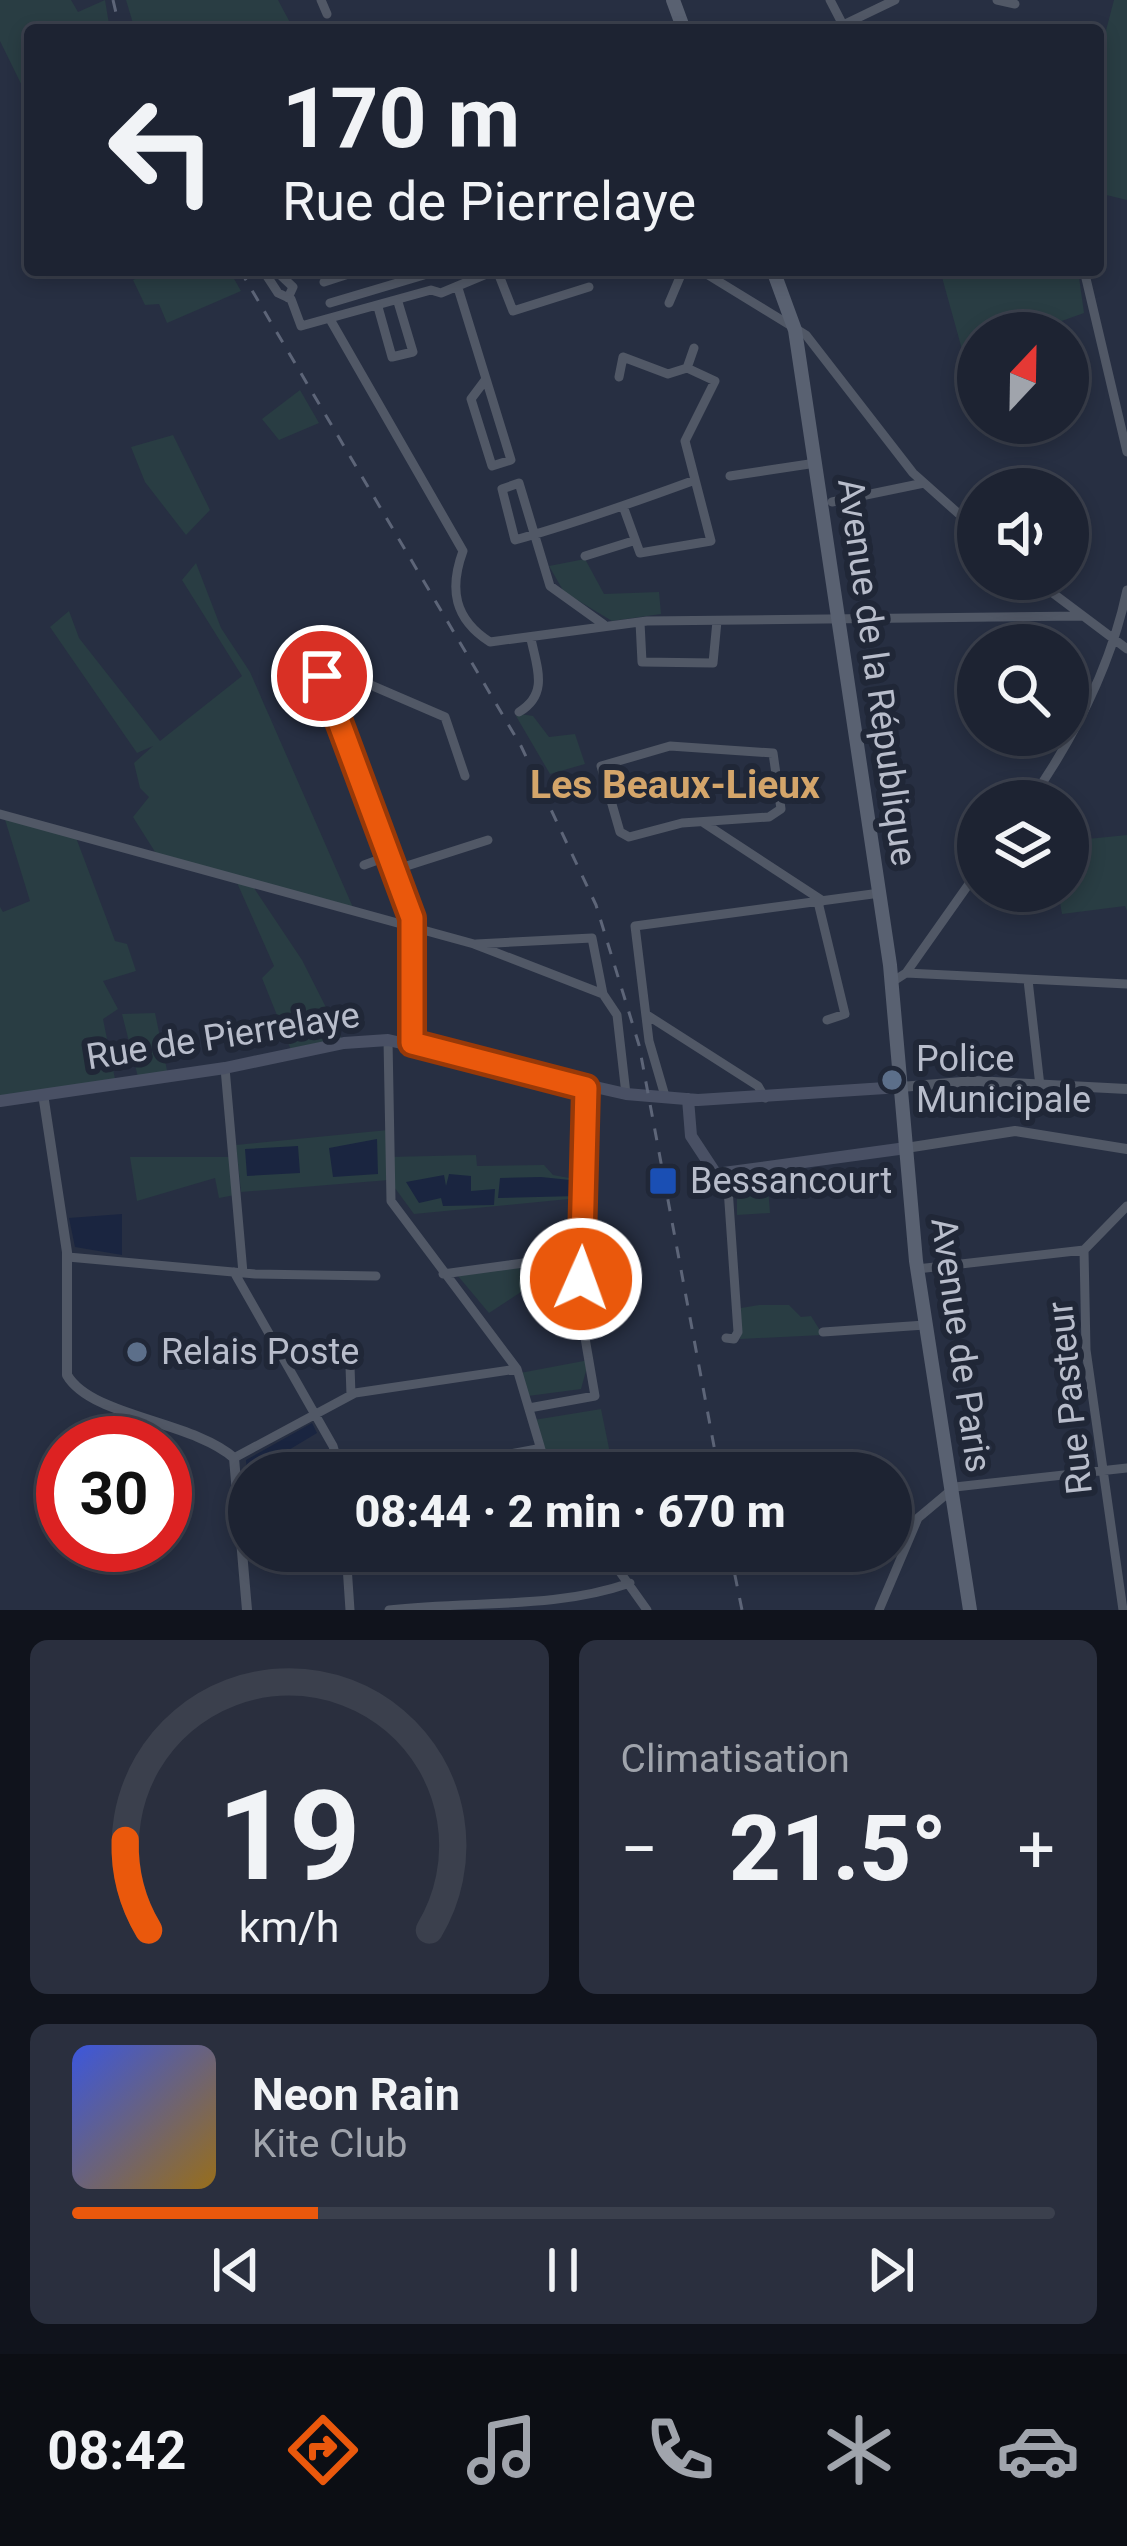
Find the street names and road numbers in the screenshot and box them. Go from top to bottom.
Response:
street label: Avenue de la République [829,476,925,868]
street label: Rue de Pierrelaye [83,994,363,1078]
street label: Avenue de Paris [922,1215,1000,1475]
street label: Rue Pasteur [1039,1300,1101,1496]

